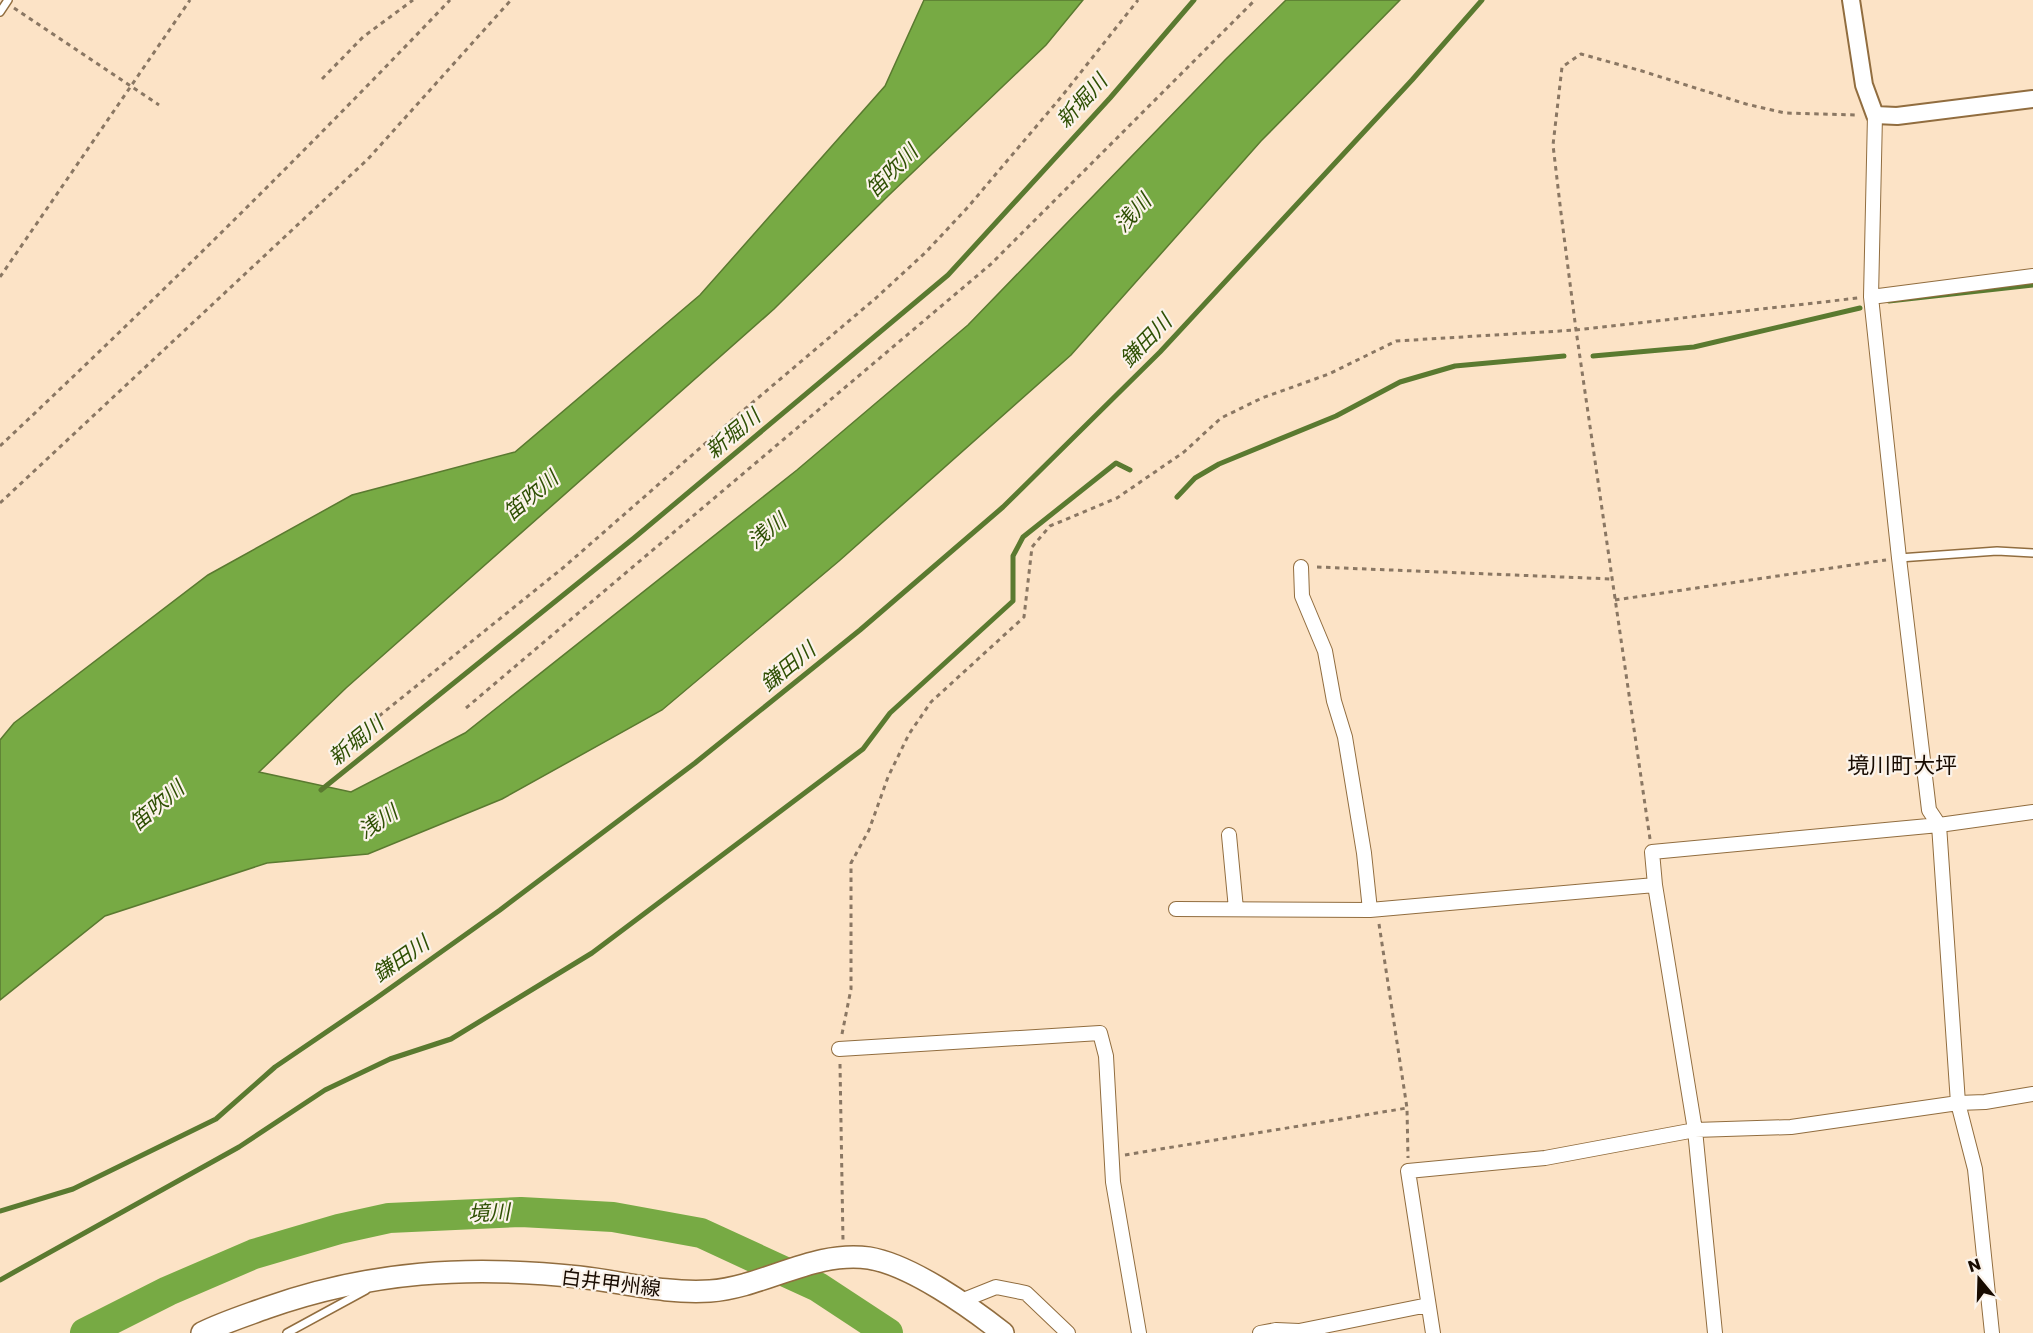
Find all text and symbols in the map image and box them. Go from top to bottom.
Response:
water label: 新堀川 [1050,66,1115,134]
water label: 笛吹川 [859,137,926,203]
water label: 浅川 [1108,186,1159,238]
water label: 鎌田川 [1113,306,1179,373]
water label: 新堀川 [699,401,768,465]
water label: 笛吹川 [497,463,566,527]
water label: 浅川 [741,505,794,555]
water label: 鎌田川 [754,634,823,698]
water label: 新堀川 [322,708,391,772]
district label: 境川町大坪 [1847,750,1957,781]
water label: 笛吹川 [123,773,192,837]
water label: 浅川 [352,797,405,845]
water label: 鎌田川 [367,927,436,989]
water label: 境川 [467,1197,513,1228]
north arrow [1949,1249,2009,1309]
text: N [1965,1252,1984,1278]
street label: 白井甲州線 [560,1263,662,1303]

